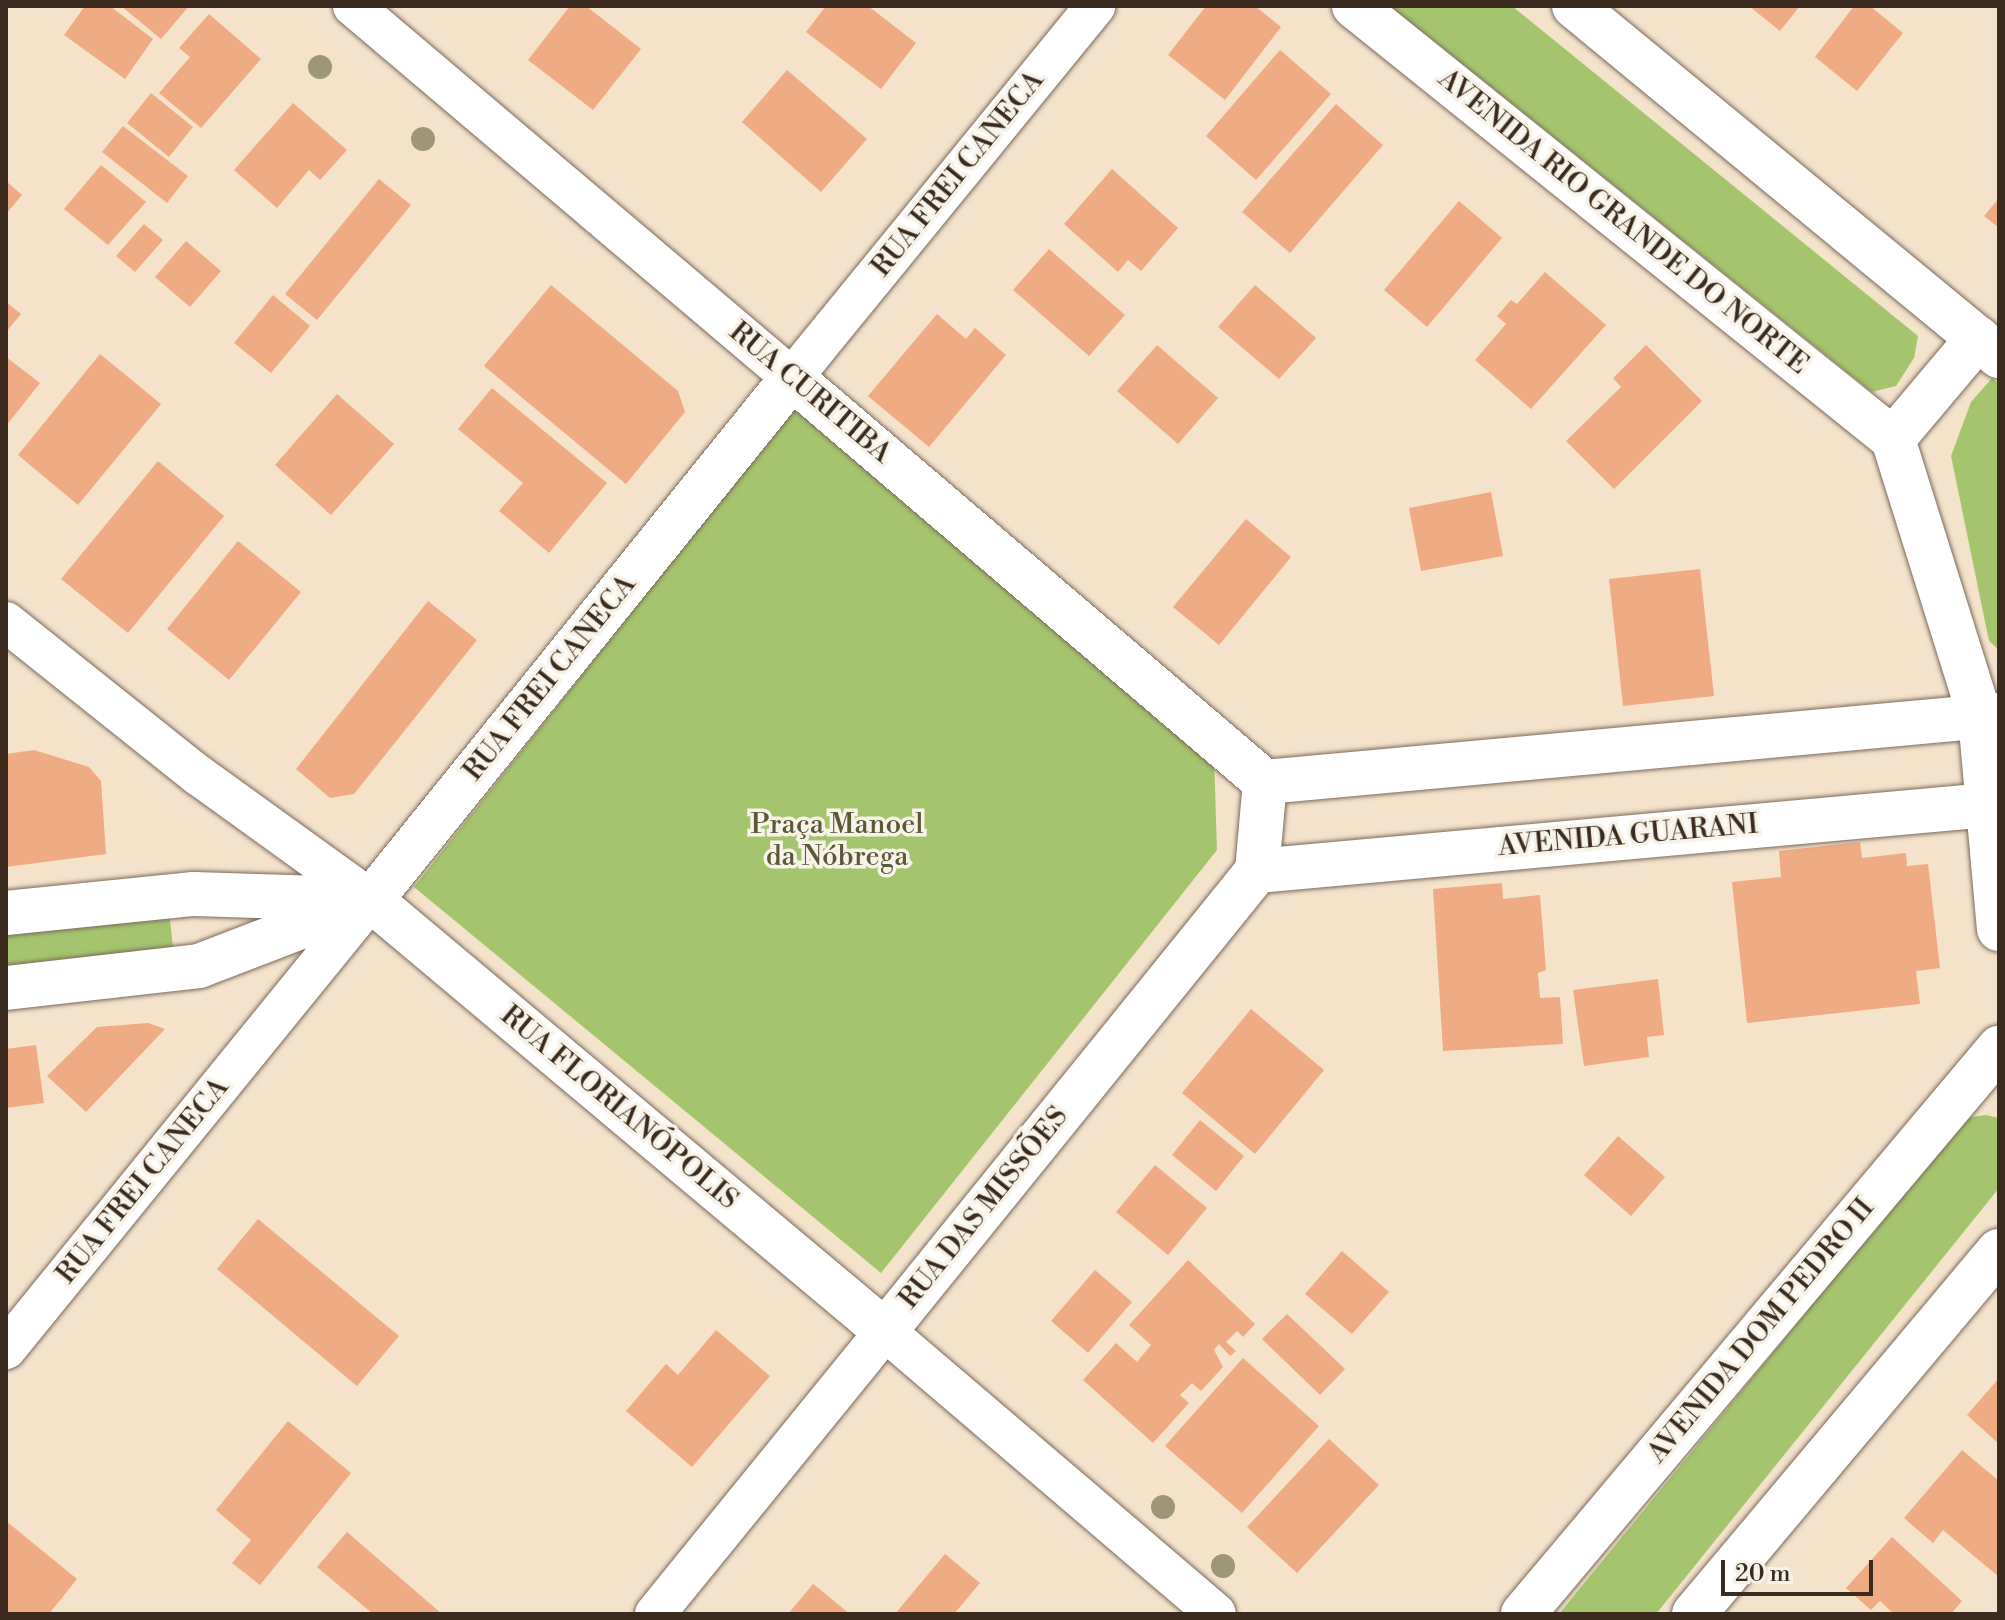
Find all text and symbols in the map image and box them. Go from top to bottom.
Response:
street label: AVENIDA RIO GRANDE DO NORTE [1431,62,1815,382]
street label: RUA FREI CANECA [865,64,1051,284]
street label: RUA CURITIBA [722,315,898,471]
street label: RUA FREI CANECA [457,568,643,788]
park label: Praça Manoel da Nóbrega [750,808,924,874]
street label: AVENIDA GUARANI [1497,808,1759,864]
street label: RUA FLORIANÓPOLIS [493,999,745,1217]
street label: RUA FREI CANECA [50,1071,236,1291]
street label: RUA DAS MISSÕES [892,1100,1076,1316]
street label: AVENIDA DOM PEDRO II [1641,1192,1881,1470]
scale bar [1725,1544,1877,1594]
text: 20 m [1735,1559,1791,1589]

